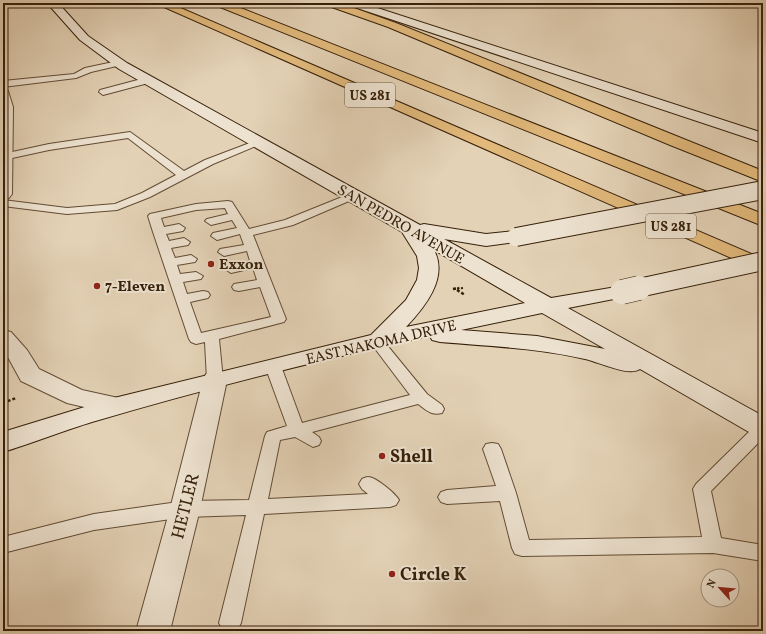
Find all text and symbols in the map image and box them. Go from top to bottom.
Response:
road number: US 281 [345,83,395,107]
street label: SAN PEDRO AVENUE [333,180,468,270]
road number: US 281 [646,214,696,238]
place label: Exxon [219,255,264,276]
marker: Exxon [206,259,216,269]
place label: 7-Eleven [105,277,165,298]
marker: 7-Eleven [92,281,102,291]
street label: EAST NAKOMA DRIVE [304,316,459,371]
place label: Shell [390,445,433,470]
marker: Shell [377,451,387,461]
street label: HETLER [166,471,207,542]
place label: Circle K [400,563,467,588]
north arrow [700,568,740,608]
marker: Circle K [387,569,397,579]
text: N [704,577,721,591]

